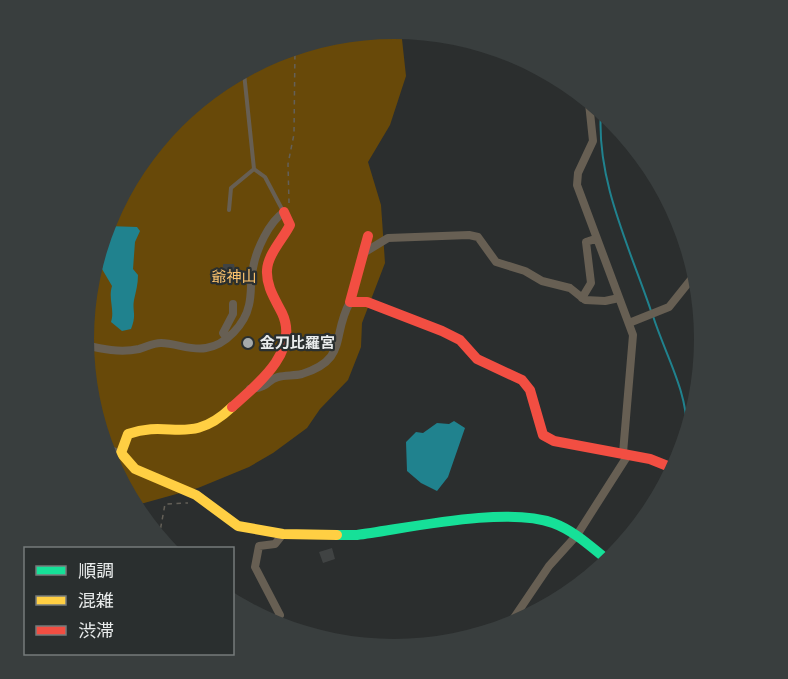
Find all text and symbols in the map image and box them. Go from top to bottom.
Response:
park label: 爺神山 [211,267,257,288]
place label: 金刀比羅宮 [260,333,335,354]
marker: 金刀比羅宮 [241,336,255,350]
legend [24,547,234,655]
text: 順調 [78,559,114,584]
text: 混雑 [78,589,114,614]
text: 渋滞 [78,619,114,644]

